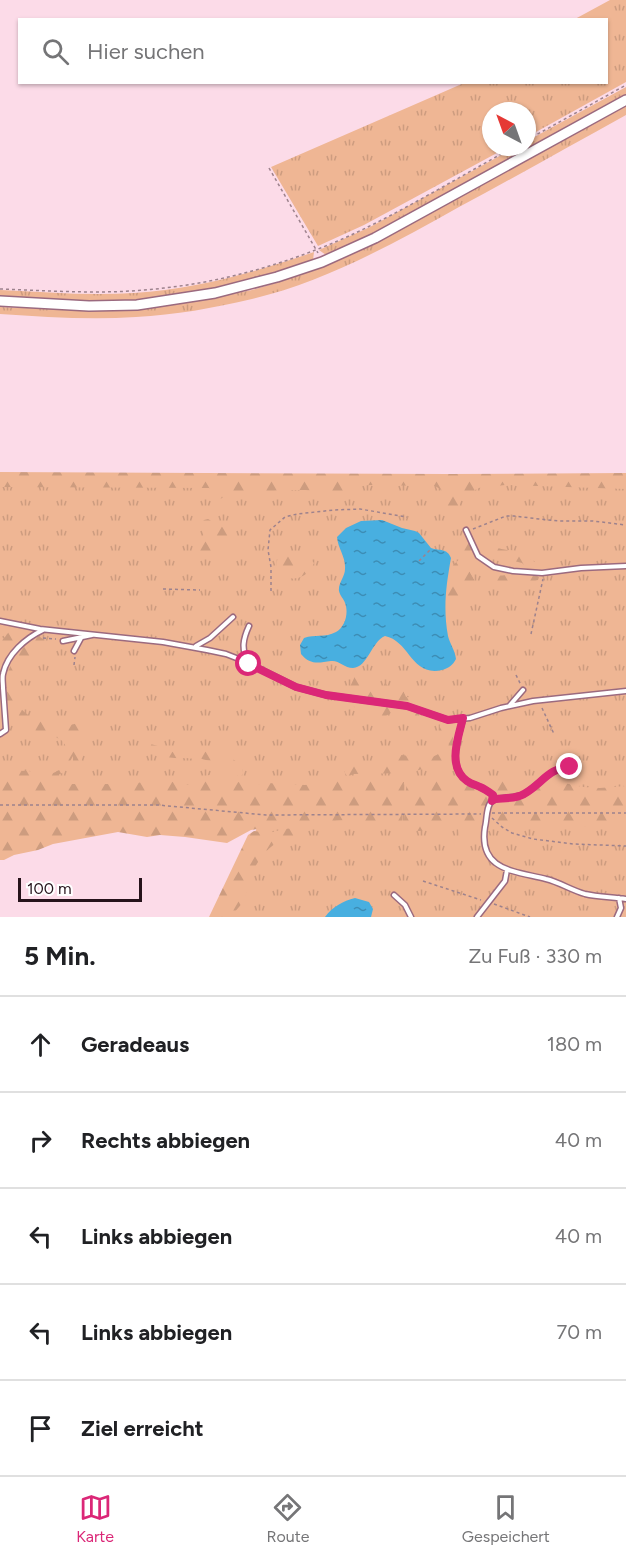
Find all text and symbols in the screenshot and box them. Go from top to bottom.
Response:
search box [18,18,608,84]
icon: search [39,35,72,68]
text: Hier suchen [87,38,205,65]
north arrow [482,102,536,156]
route start [235,650,261,676]
route end [556,753,582,779]
scale bar [18,875,142,902]
text: 100 m [27,879,72,898]
text: 5 Min. [24,940,96,972]
text: Zu Fuß · 330 m [468,944,602,968]
icon: ahead [24,1028,57,1061]
text: Geradeaus [81,1031,189,1058]
text: 180 m [547,1032,602,1056]
icon: right [24,1124,57,1157]
text: Rechts abbiegen [81,1127,250,1154]
text: 40 m [555,1128,602,1152]
icon: left [24,1220,57,1253]
text: Links abbiegen [81,1223,232,1250]
text: 40 m [555,1224,602,1248]
icon: left [24,1316,57,1349]
text: Links abbiegen [81,1319,232,1346]
text: 70 m [556,1320,602,1344]
icon: arrive [24,1412,57,1445]
text: Ziel erreicht [81,1415,204,1442]
tab: Karte [76,1491,114,1546]
tab: Route [266,1491,309,1546]
tab: Gespeichert [462,1491,550,1546]

